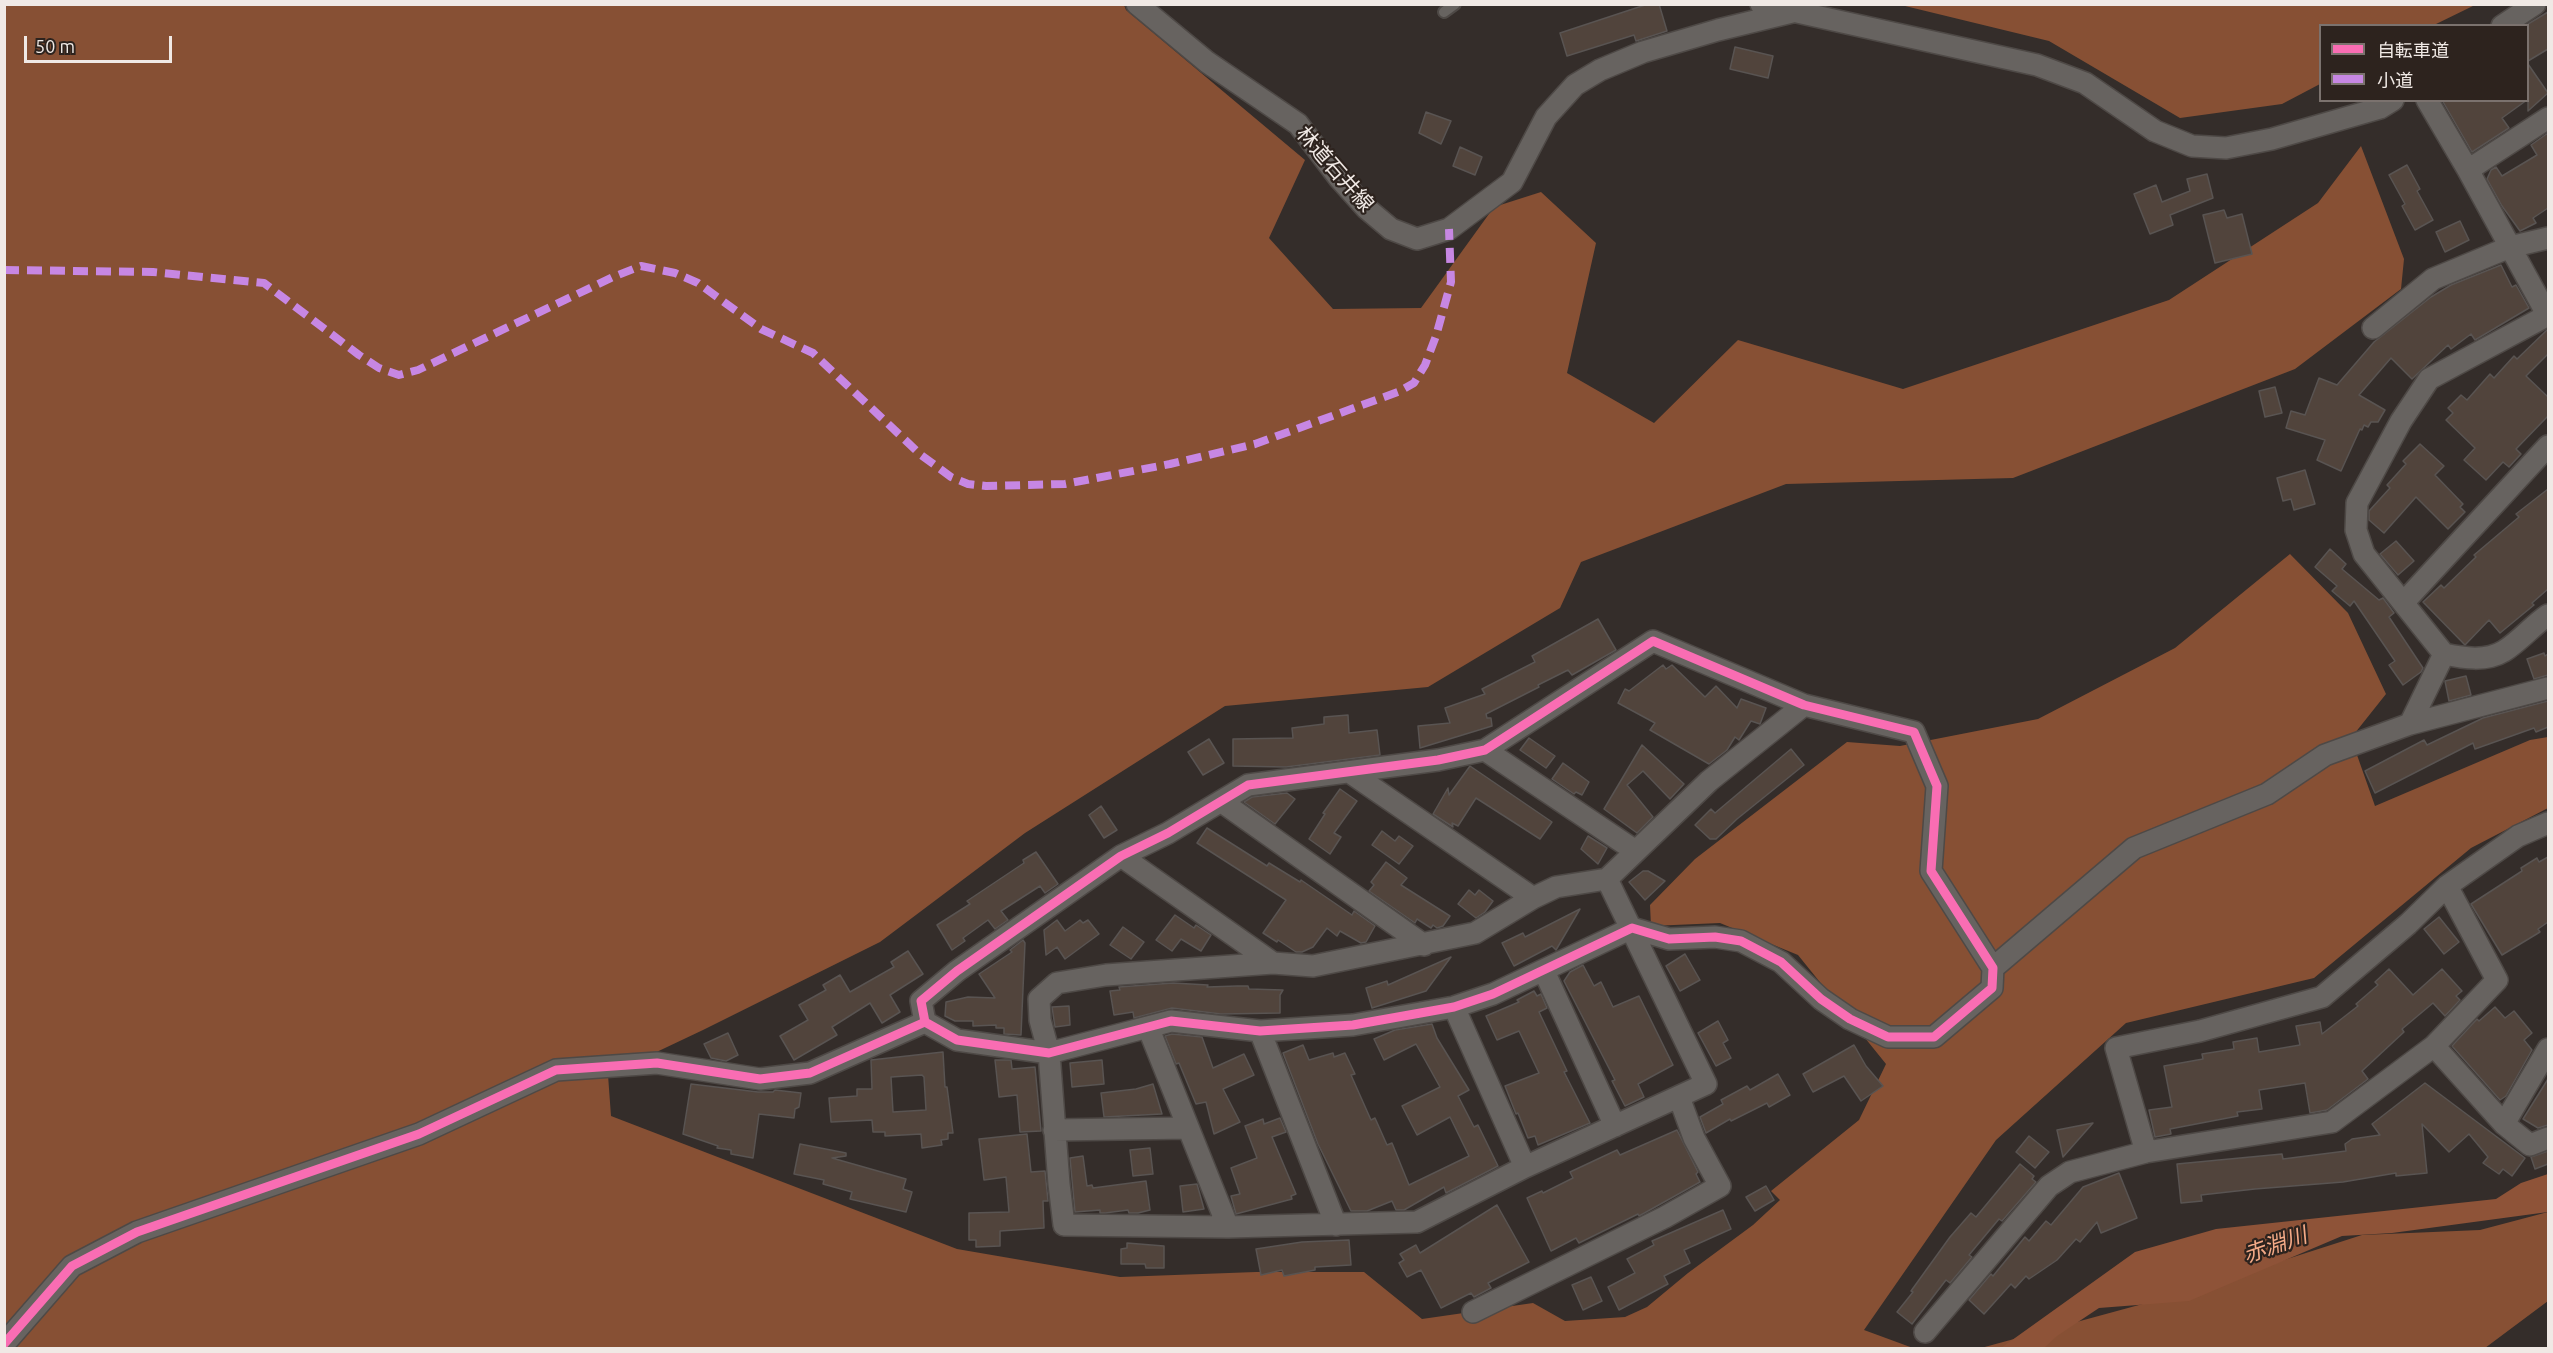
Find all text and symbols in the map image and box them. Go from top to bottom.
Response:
scale bar [27,24,176,62]
legend [2319,24,2529,102]
text: 50 m [35,36,75,56]
text: 自転車道 [2377,40,2449,60]
text: 小道 [2377,70,2413,90]
street label: 林道石井線 [1291,121,1379,217]
water label: 赤淵川 [2240,1222,2310,1268]

